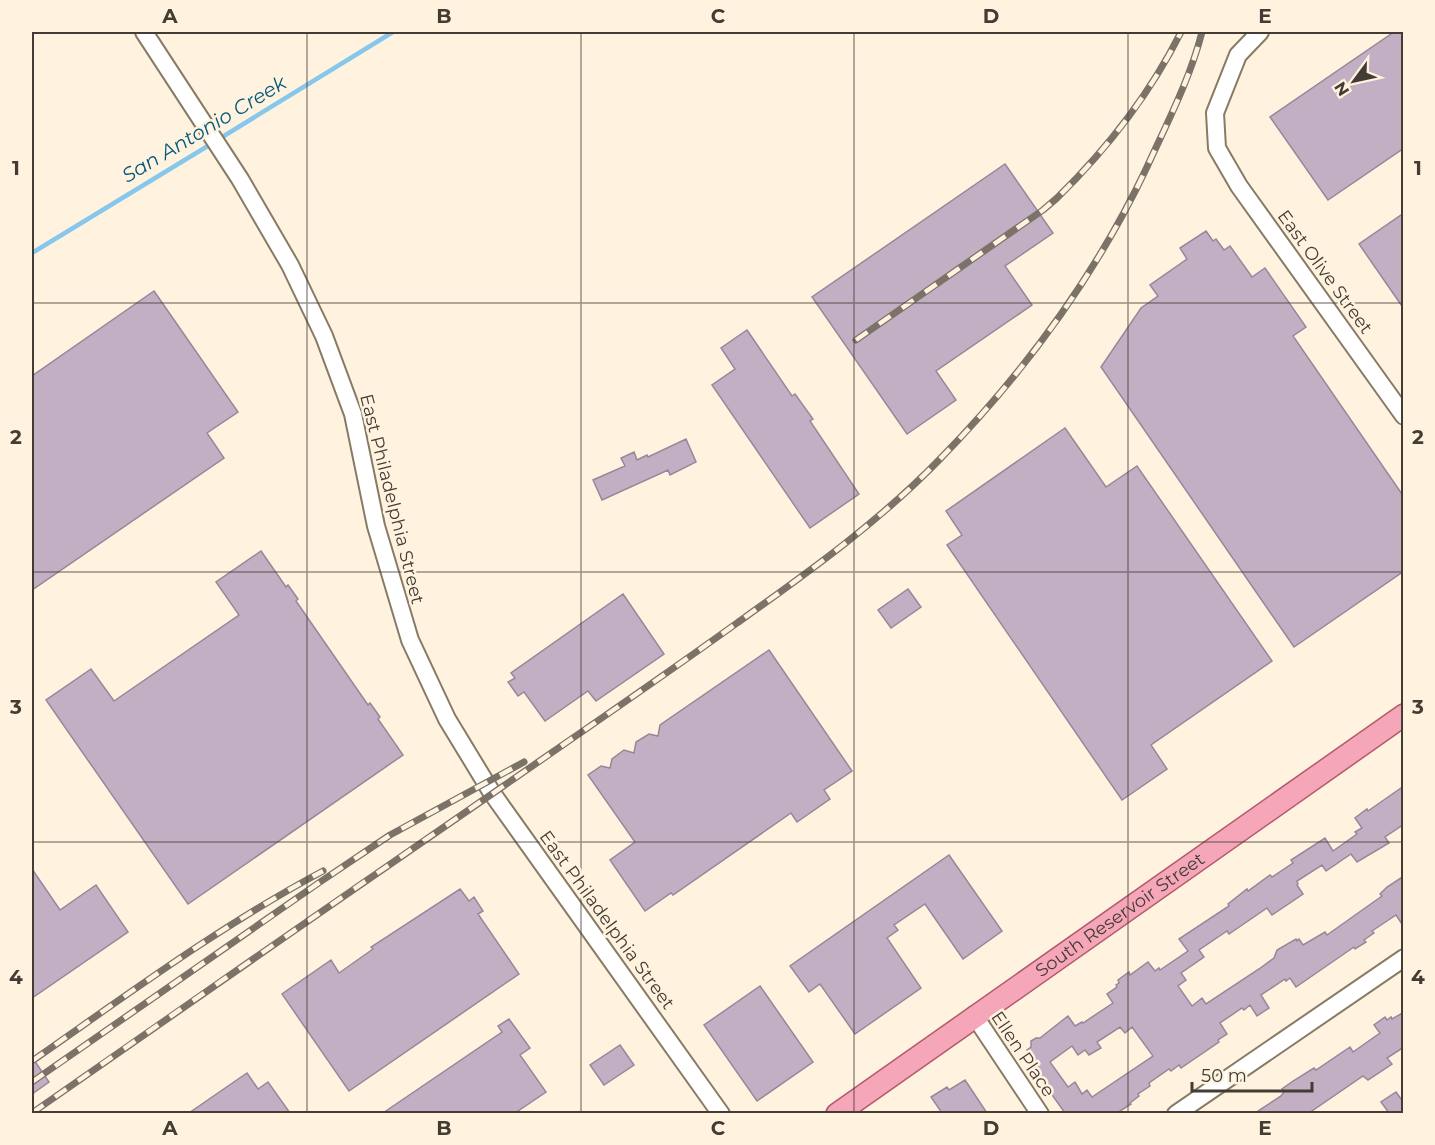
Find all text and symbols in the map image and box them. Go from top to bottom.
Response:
text: A [161,4,178,28]
text: B [436,4,452,28]
text: C [711,4,726,28]
text: D [983,4,999,28]
text: E [1258,4,1272,28]
north arrow [1324,51,1384,111]
water label: San Antonio Creek [117,70,292,188]
text: N [1330,78,1353,99]
text: 1 [12,156,20,180]
text: 1 [1414,156,1422,180]
street label: East Olive Street [1273,206,1377,338]
street label: East Philadelphia Street [355,392,429,606]
text: 2 [10,425,22,449]
text: 2 [1412,425,1424,449]
text: 3 [9,695,22,719]
text: 3 [1411,695,1424,719]
street label: East Philadelphia Street [535,826,679,1014]
street label: South Reservoir Street [1031,848,1209,982]
text: 4 [9,965,23,989]
text: 4 [1411,965,1425,989]
street label: Ellen Place [986,1007,1060,1101]
scale bar [1192,1055,1312,1093]
text: 50 m [1201,1065,1247,1087]
text: A [161,1116,178,1140]
text: B [436,1116,452,1140]
text: C [711,1116,726,1140]
text: D [983,1116,999,1140]
text: E [1258,1116,1272,1140]

